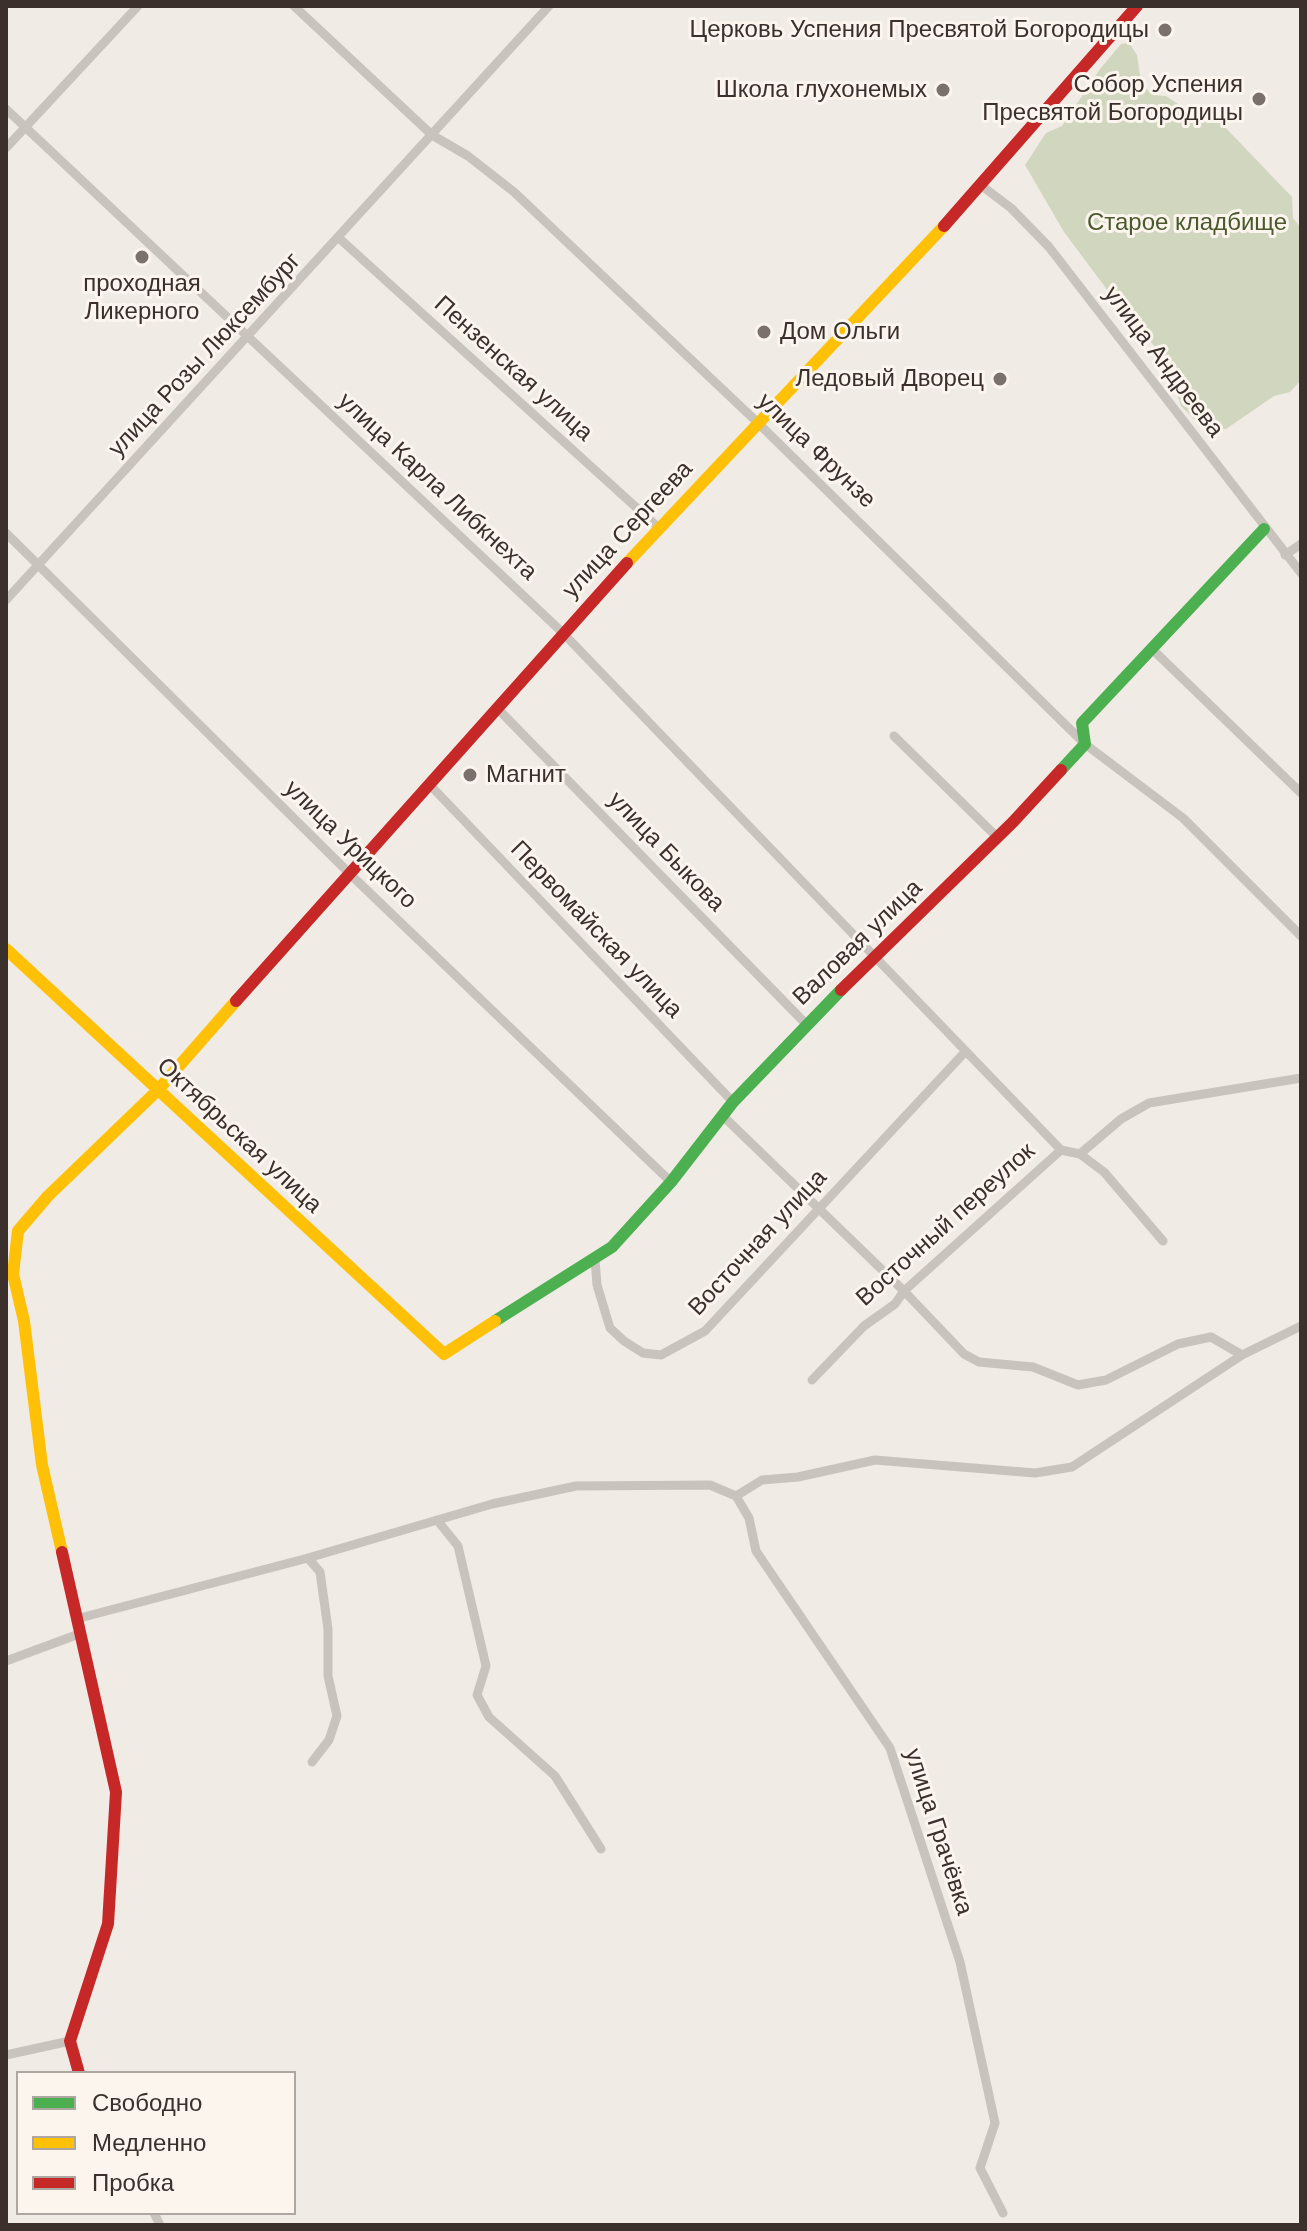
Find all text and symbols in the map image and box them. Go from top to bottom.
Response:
place label: Церковь Успения Пресвятой Богородицы [689,16,1149,44]
marker: Церковь Успения Пресвятой Богородицы [1156,21,1174,39]
place label: Собор Успения Пресвятой Богородицы [982,71,1243,127]
place label: Школа глухонемых [716,76,927,104]
marker: Школа глухонемых [934,81,952,99]
marker: Собор Успения Пресвятой Богородицы [1250,90,1268,108]
park label: Старое кладбище [1087,209,1287,237]
street label: улица Розы Люксембург [103,247,307,463]
marker: проходная Ликерного [133,248,151,266]
place label: проходная Ликерного [83,270,201,326]
street label: улица Андреева [1097,281,1229,443]
street label: Пензенская улица [428,290,598,448]
place label: Дом Ольги [780,318,900,346]
marker: Дом Ольги [755,323,773,341]
place label: Ледовый Дворец [795,365,984,393]
marker: Ледовый Дворец [991,370,1009,388]
street label: улица Карла Либкнехта [331,387,543,587]
street label: улица Фрунзе [751,387,881,515]
street label: улица Сергеева [557,455,699,605]
place label: Магнит [486,761,566,789]
marker: Магнит [461,766,479,784]
street label: улица Урицкого [278,775,422,915]
street label: улица Быкова [602,786,730,918]
street label: Первомайская улица [504,835,688,1025]
street label: Валовая улица [787,874,929,1012]
street label: Октябрьская улица [151,1052,327,1220]
street label: Восточный переулок [851,1137,1041,1313]
street label: Восточная улица [683,1164,833,1322]
street label: улица Грачёвка [898,1745,978,1919]
legend [16,2071,296,2215]
text: Свободно [92,2089,202,2116]
text: Медленно [92,2129,206,2156]
text: Пробка [92,2169,174,2196]

